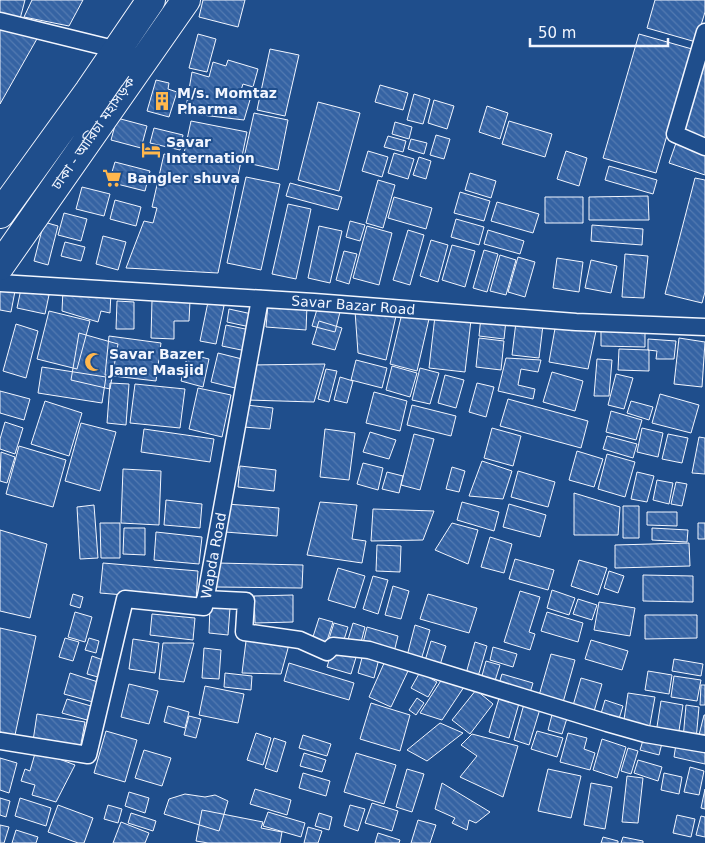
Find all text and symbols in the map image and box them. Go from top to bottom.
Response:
scale bar [530,15,668,47]
text: 50 m [538,24,576,42]
street label: ঢাকা - আরিচা মহাসড়ক [47,73,138,193]
place label: M/s. Momtaz Pharma [177,85,277,117]
building icon: M/s. Momtaz Pharma [151,90,173,112]
place label: Savar Internation [166,134,255,166]
hotel icon: Savar Internation [140,139,162,161]
supermarket icon: Bangler shuva [101,167,123,189]
place label: Bangler shuva [127,170,240,186]
street label: Savar Bazar Road [291,293,416,318]
place label: Savar Bazer Jame Masjid [108,346,204,378]
mosque icon: Savar Bazer Jame Masjid [83,351,105,373]
street label: Wapda Road [198,511,229,600]

